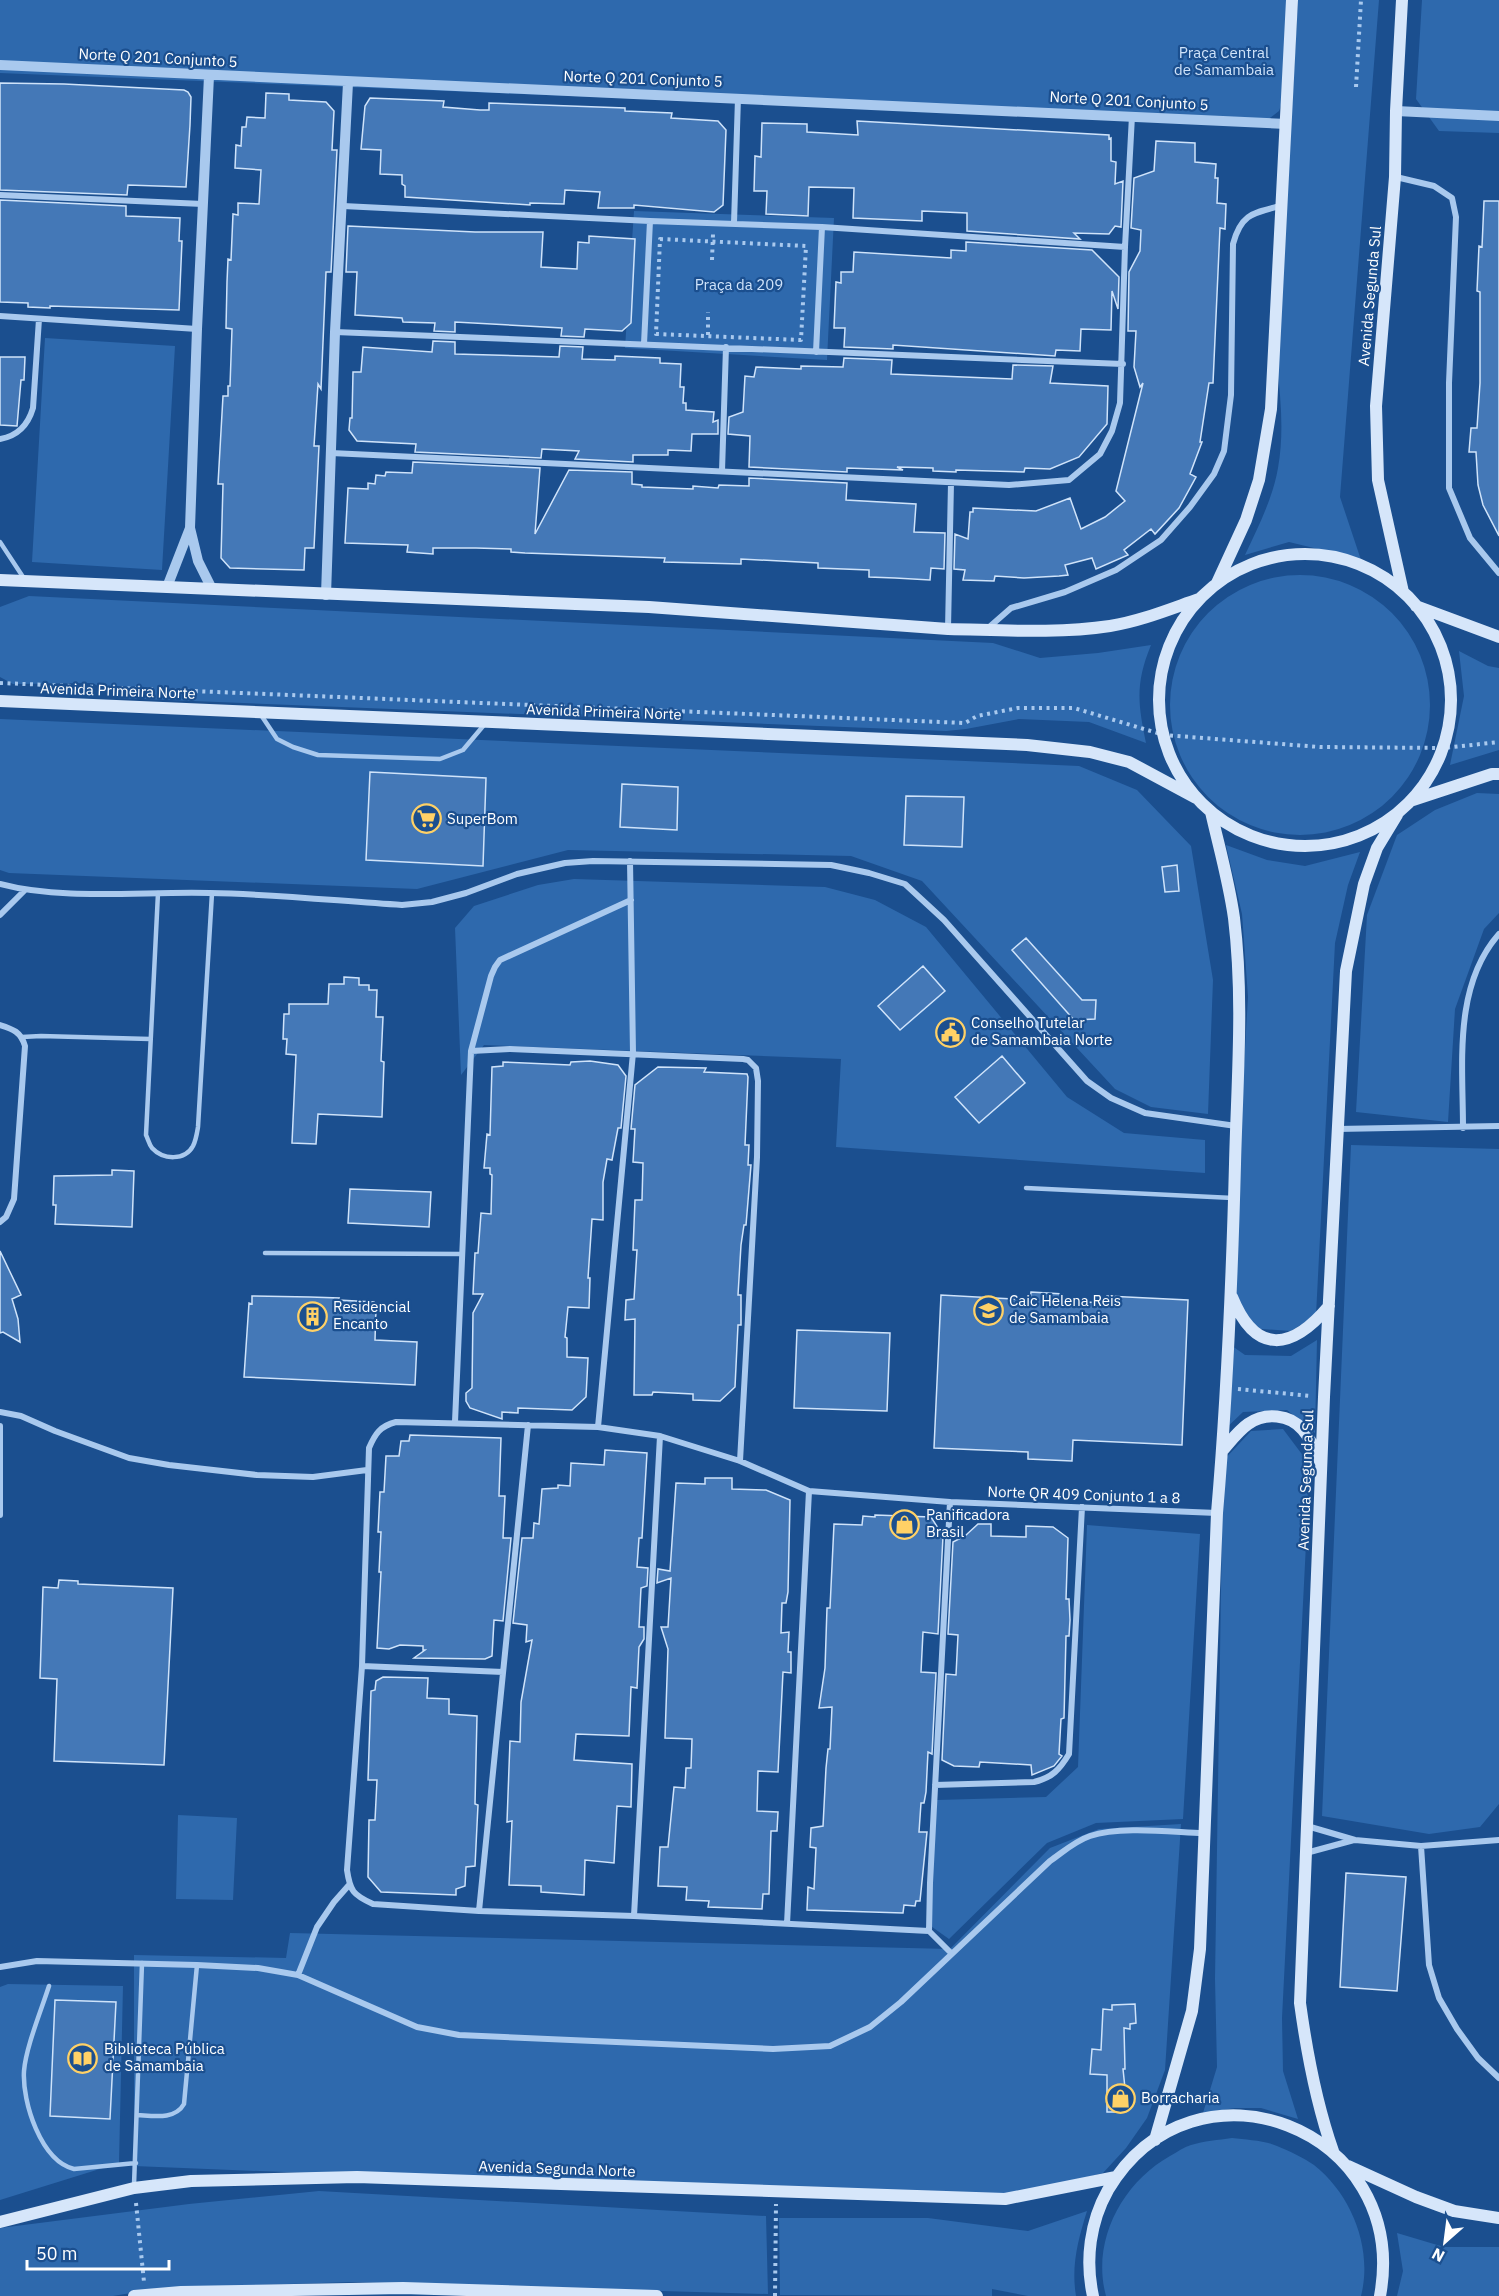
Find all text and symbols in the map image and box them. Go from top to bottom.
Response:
park label: Praça Central de Samambaia [1174,43,1274,79]
street label: Norte Q 201 Conjunto 5 [78,44,238,71]
street label: Norte Q 201 Conjunto 5 [563,66,723,91]
street label: Norte Q 201 Conjunto 5 [1049,87,1209,114]
street label: Avenida Segunda Sul [1354,225,1385,367]
park label: Praça da 209 [695,275,783,294]
street label: Avenida Primeira Norte [40,678,196,703]
street label: Avenida Primeira Norte [526,699,682,724]
supermarket icon: SuperBom [410,803,442,835]
place label: SuperBom [447,809,518,828]
place label: Conselho Tutelar de Samambaia Norte [971,1013,1112,1049]
public building icon: Conselho Tutelar de Samambaia Norte [934,1016,966,1048]
place label: Caic Helena Reis de Samambaia [1009,1291,1121,1327]
school or university icon: Caic Helena Reis de Samambaia [972,1294,1004,1326]
place label: Residencial Encanto [333,1297,411,1333]
building icon: Residencial Encanto [296,1300,328,1332]
street label: Avenida Segunda Sul [1294,1409,1317,1551]
street label: Norte QR 409 Conjunto 1 a 8 [987,1482,1181,1507]
place label: Panificadora Brasil [926,1505,1010,1541]
shop icon: Panificadora Brasil [889,1508,921,1540]
place label: Biblioteca Pública de Samambaia [104,2039,225,2075]
library icon: Biblioteca Pública de Samambaia [67,2042,99,2074]
shop icon: Borracharia [1104,2082,1136,2114]
place label: Borracharia [1141,2088,1220,2107]
street label: Avenida Segunda Norte [478,2156,636,2181]
north arrow [1415,2212,1475,2272]
scale bar [27,2233,170,2271]
text: 50 m [36,2242,78,2265]
text: N [1428,2244,1448,2267]

